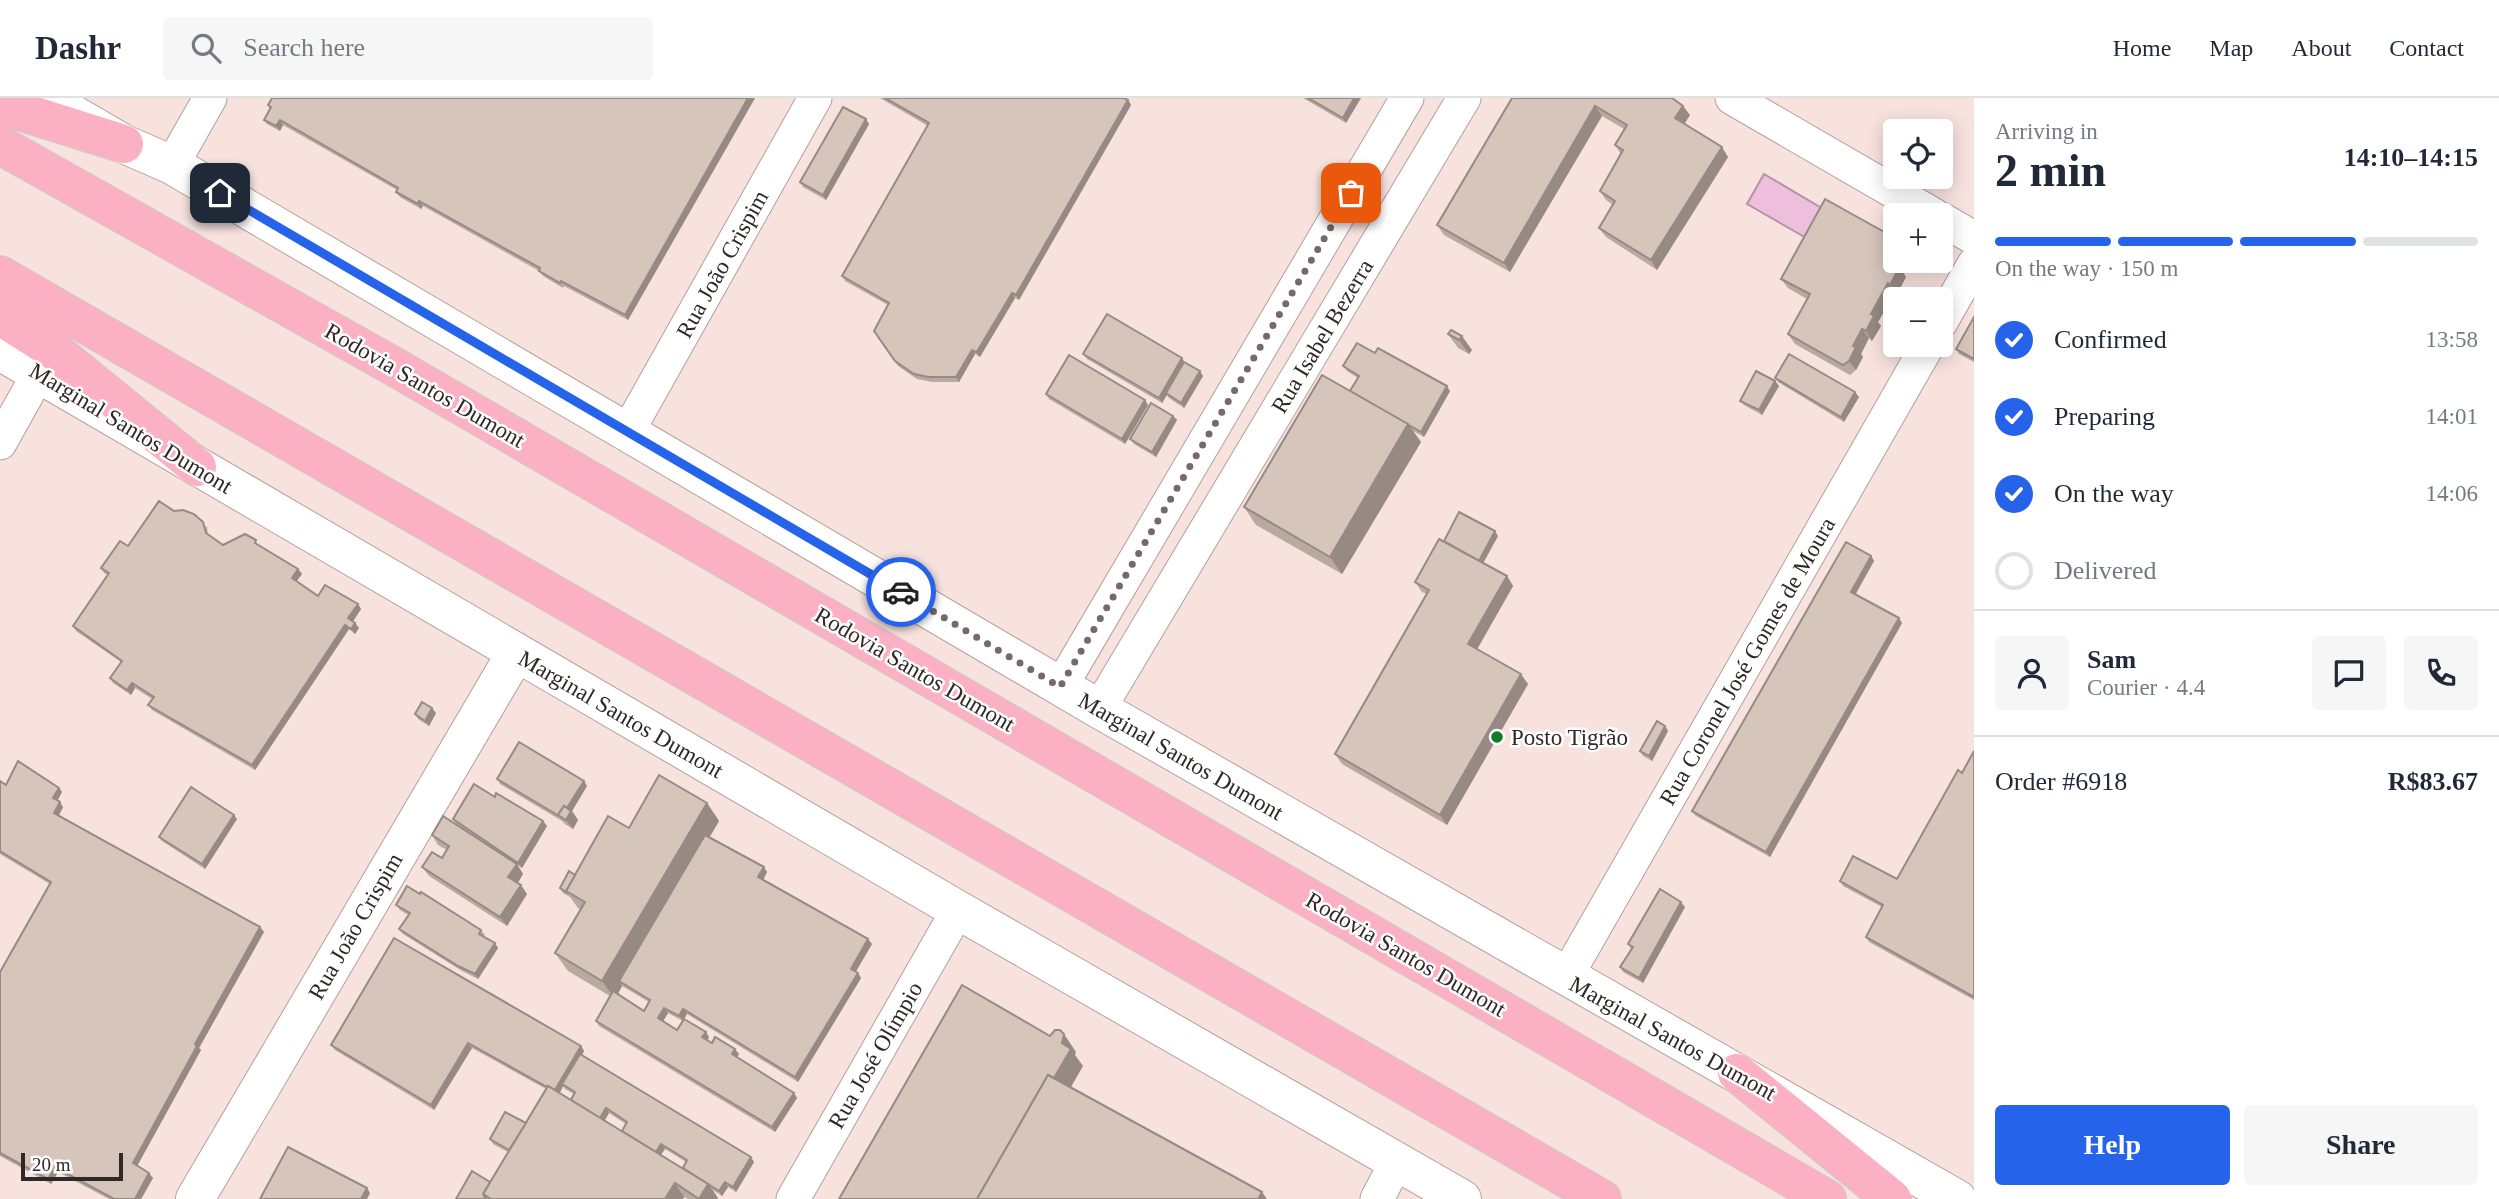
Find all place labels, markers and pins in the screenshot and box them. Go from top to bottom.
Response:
pin [190,163,250,223]
pin [1321,163,1381,223]
place label: Posto Tigrão [1511,725,1628,750]
marker: Posto Tigrão [1489,729,1505,745]

